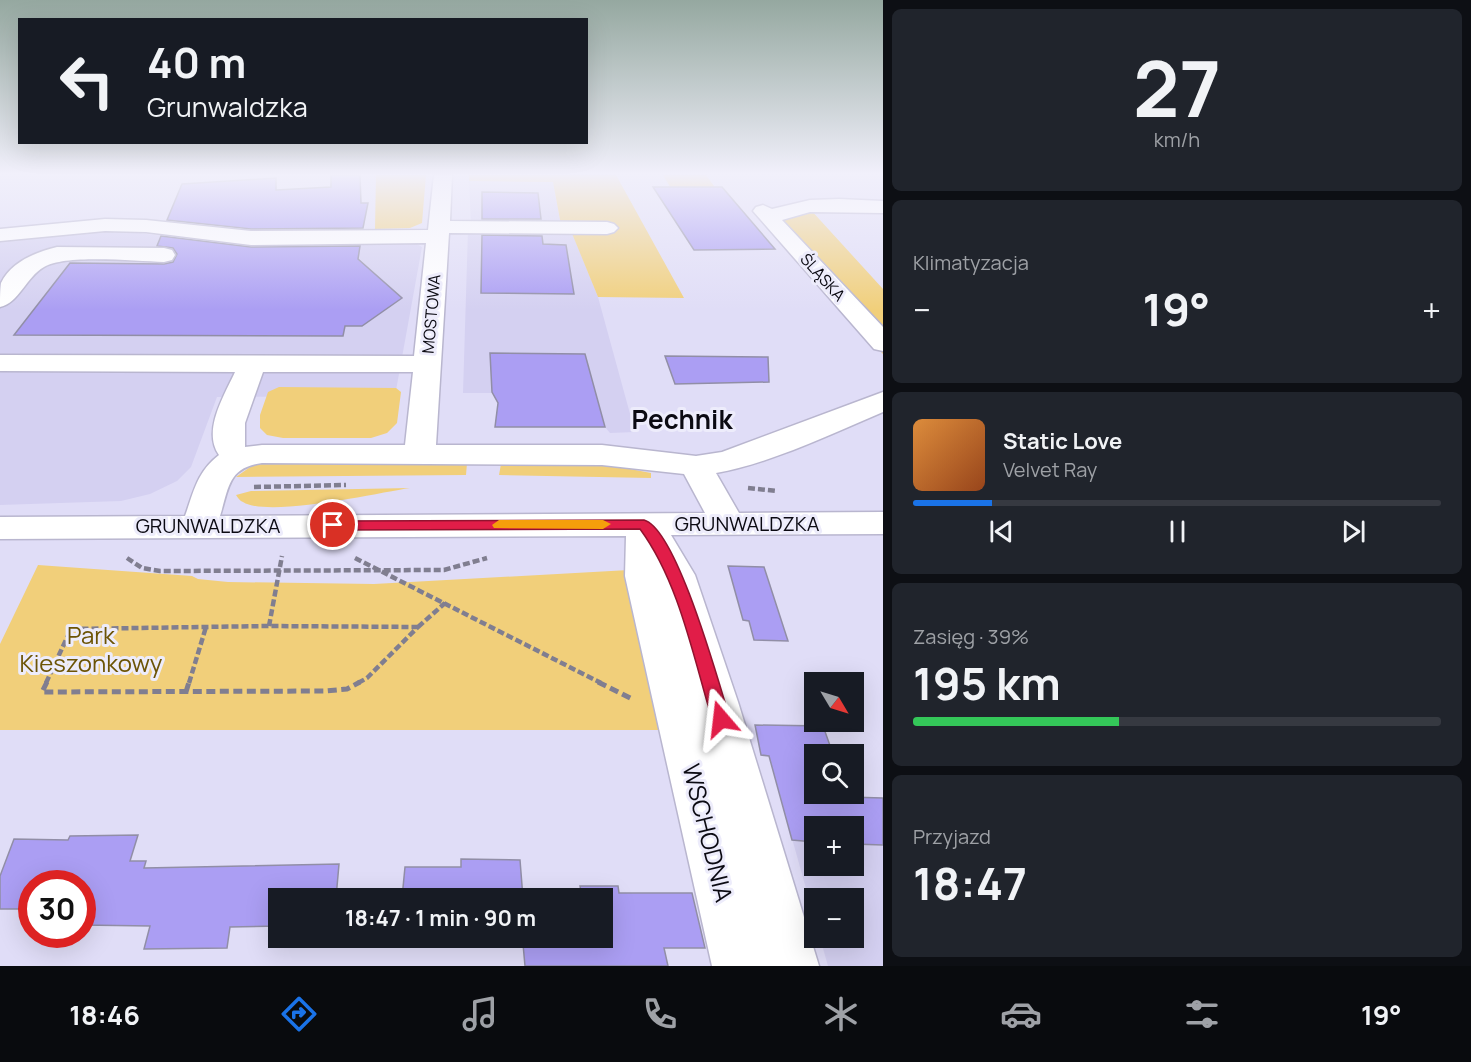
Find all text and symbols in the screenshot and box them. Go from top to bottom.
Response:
text: 40 m [147,33,246,91]
text: 27 [1133,34,1221,140]
icon: left [48,42,126,120]
text: Grunwaldzka [147,88,308,125]
text: km/h [1154,126,1200,153]
street label: ŚLĄSKA [796,248,850,306]
text: Klimatyzacja [913,249,1029,276]
street label: MOSTOWA [417,273,445,355]
text: 19° [1142,278,1210,340]
text: − [913,287,931,332]
text: + [1422,287,1441,332]
district label: Pechnik [632,401,733,437]
text: Static Love [1003,426,1122,456]
text: Velvet Ray [1003,456,1097,483]
pin [307,499,358,550]
icon: arrive [316,508,349,541]
street label: GRUNWALDZKA [675,510,820,537]
street label: GRUNWALDZKA [136,512,281,539]
icon: previous [985,515,1018,548]
icon: pause [1161,515,1194,548]
icon: next [1337,515,1370,548]
park label: Park Kieszonkowy [19,618,163,679]
text: Zasięg · 39% [913,623,1029,650]
text: 195 km [913,652,1061,714]
north arrow [804,672,864,732]
map controls [804,672,864,948]
position arrow [689,687,753,751]
button: search [804,744,864,804]
street label: WSCHODNIA [675,760,742,905]
button: + [804,816,864,876]
text: Przyjazd [913,823,991,850]
text: 18:47 [913,852,1027,914]
speed limit sign: 30 [18,870,96,948]
button: − [804,888,864,948]
text: 18:47 · 1 min · 90 m [345,903,536,933]
icon: directions [278,993,320,1035]
icon: music [459,993,501,1035]
icon: phone [639,993,681,1035]
icon: climate [820,993,862,1035]
icon: car [1000,993,1042,1035]
icon: filters [1181,993,1223,1035]
text: 18:46 [69,996,140,1033]
text: 19° [1361,996,1402,1033]

